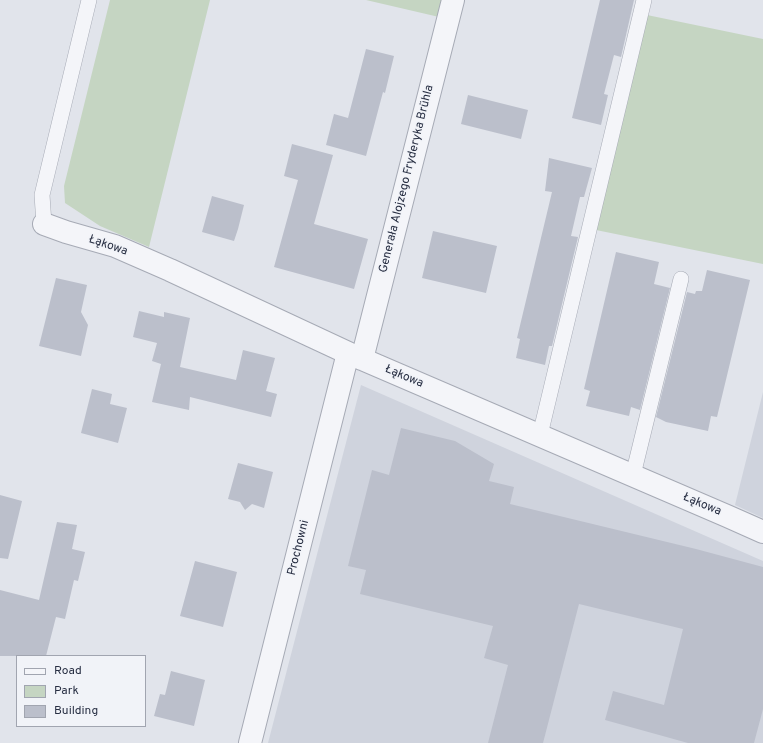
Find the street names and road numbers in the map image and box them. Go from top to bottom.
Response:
street label: Generała Alojzego Fryderyka Brühla [377,83,437,275]
street label: Łąkowa [87,233,129,259]
street label: Łąkowa [383,362,425,392]
street label: Łąkowa [681,490,723,520]
street label: Prochowni [285,519,313,577]

